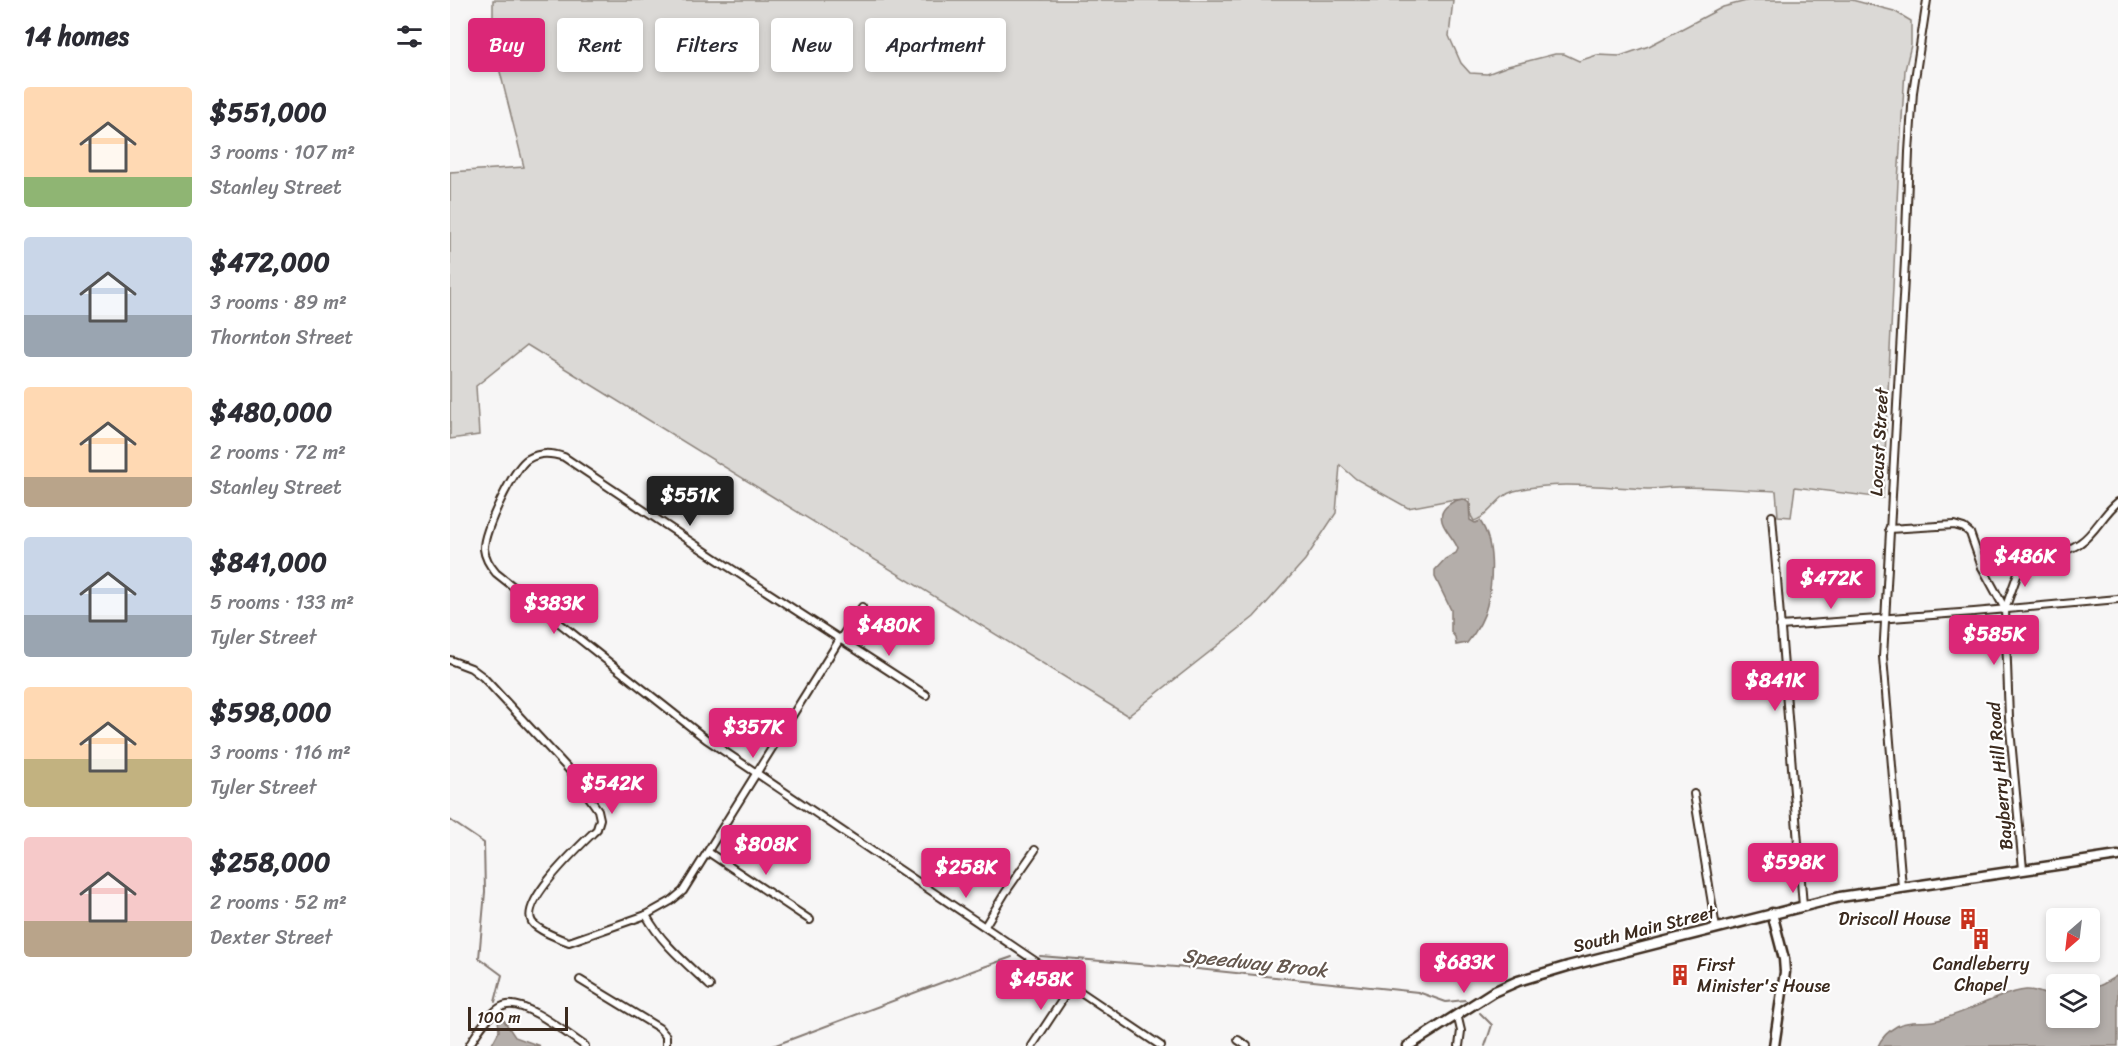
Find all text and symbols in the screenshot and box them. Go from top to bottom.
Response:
text: 14 homes [24,13,129,59]
chip: Buy [468,18,545,72]
chip: Rent [557,18,643,72]
chip: Filters [655,18,759,72]
chip: New [771,18,853,72]
chip: Apartment [865,18,1006,72]
icon: filters [393,20,426,53]
text: $551,000 [210,89,327,135]
icon: home [72,111,144,183]
text: 3 rooms · 107 m² [210,135,355,170]
text: Stanley Street [210,170,342,205]
text: $472,000 [210,239,330,285]
icon: home [72,261,144,333]
text: 3 rooms · 89 m² [210,285,347,320]
text: Thornton Street [210,320,353,355]
street label: Locust Street [1860,386,1898,497]
text: $480,000 [210,389,332,435]
icon: home [72,411,144,483]
text: 2 rooms · 72 m² [210,435,346,470]
text: Stanley Street [210,470,342,505]
pin: $551K [648,476,732,527]
text: $551K [661,478,719,513]
pin: $486K [1983,537,2067,588]
text: $841,000 [210,539,327,585]
text: $486K [1994,539,2056,574]
pin: $472K [1789,559,1873,610]
icon: home [72,561,144,633]
text: $472K [1800,561,1862,596]
pin: $383K [512,584,596,635]
text: 5 rooms · 133 m² [210,585,354,620]
text: $383K [524,586,584,621]
pin: $480K [847,606,931,657]
text: $480K [858,608,920,643]
pin: $585K [1952,615,2036,666]
text: $585K [1963,617,2025,652]
text: Tyler Street [210,620,317,655]
pin: $841K [1733,661,1817,712]
text: $841K [1746,663,1804,698]
text: $598,000 [210,689,331,735]
street label: Bayberry Hill Road [1977,699,2022,851]
pin: $357K [711,708,795,759]
text: $357K [723,710,783,745]
icon: home [72,711,144,783]
text: 3 rooms · 116 m² [210,735,351,770]
pin: $542K [570,764,654,815]
text: $542K [581,766,643,801]
text: Tyler Street [210,770,317,805]
pin: $808K [724,825,808,876]
text: $808K [735,827,797,862]
text: $258,000 [210,839,330,885]
pin: $598K [1751,843,1835,894]
text: $598K [1762,845,1824,880]
pin: $258K [924,848,1008,899]
text: $258K [935,850,997,885]
icon: home [72,861,144,933]
text: 2 rooms · 52 m² [210,885,347,920]
street label: South Main Street [1569,896,1719,962]
place label: Driscoll House [1839,903,1951,935]
building icon: Driscoll House [1956,907,1980,931]
north arrow [2046,908,2100,962]
map controls [2046,908,2100,1028]
text: Dexter Street [210,920,332,955]
building icon: Candleberry Chapel [1969,927,1993,951]
water label: Speedway Brook [1181,938,1331,988]
pin: $683K [1422,943,1506,994]
text: $683K [1434,945,1494,980]
place label: Candleberry Chapel [1933,948,2030,1001]
place label: First Minister's House [1697,949,1831,1002]
pin: $458K [999,960,1083,1011]
text: $458K [1010,962,1072,997]
building icon: First Minister's House [1668,963,1692,987]
button: layers [2046,974,2100,1028]
text: 100 m [477,1003,521,1032]
scale bar [468,1004,568,1032]

